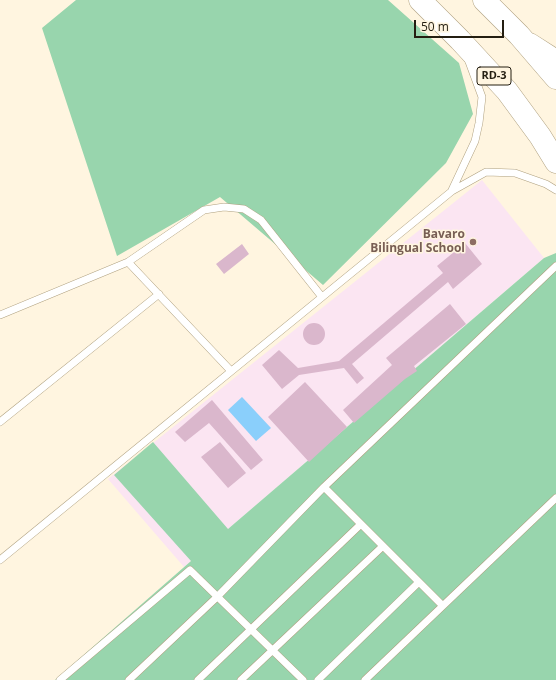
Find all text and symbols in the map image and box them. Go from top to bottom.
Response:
scale bar [416,12,506,38]
text: 50 m [421,18,449,35]
road number: RD-3 [477,67,511,85]
place label: Bavaro Bilingual School [370,228,465,256]
marker: Bavaro Bilingual School [468,237,478,247]

